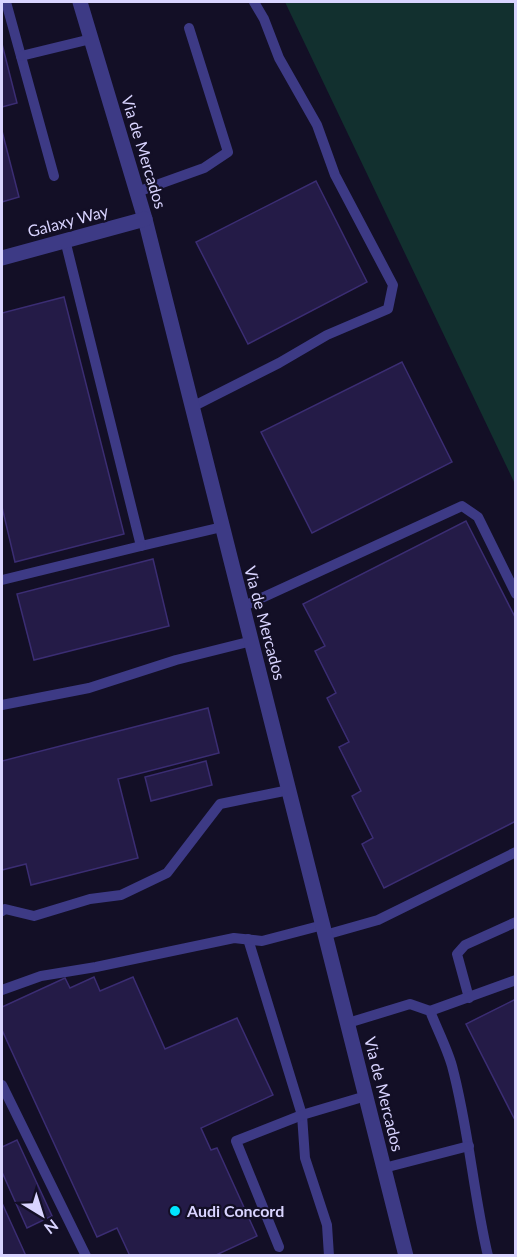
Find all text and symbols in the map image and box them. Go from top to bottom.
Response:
street label: Via de Mercados [118,93,171,211]
street label: Galaxy Way [25,200,111,240]
street label: Via de Mercados [241,564,290,682]
street label: Via de Mercados [361,1035,408,1153]
north arrow [12,1185,72,1245]
place label: Audi Concord [186,1201,284,1220]
marker: Audi Concord [168,1204,182,1218]
text: N [41,1216,62,1238]

